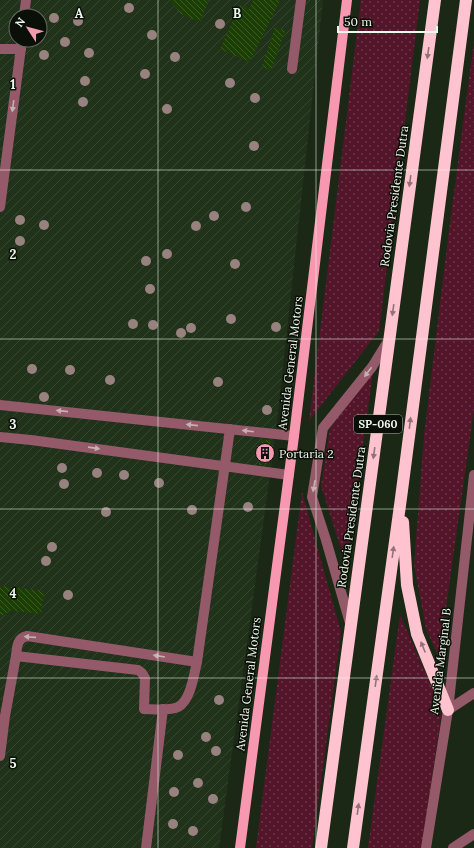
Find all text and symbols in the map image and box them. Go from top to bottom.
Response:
text: A [75,5,84,22]
text: B [233,5,242,22]
north arrow [8,8,48,48]
scale bar [338,8,437,34]
text: N [12,14,28,30]
text: 50 m [344,14,372,29]
one-way arrow [424,46,431,59]
text: 1 [10,76,16,93]
one-way arrow [10,100,17,113]
street label: Rodovia Presidente Dutra [377,124,411,268]
one-way arrow [407,175,413,187]
text: 2 [10,246,17,263]
street label: Avenida General Motors [274,295,306,432]
one-way arrow [390,304,396,316]
one-way arrow [364,367,372,378]
one-way arrow [56,408,68,415]
road number: SP-060 [354,415,402,433]
text: 3 [9,416,17,433]
one-way arrow [407,417,414,429]
one-way arrow [186,422,198,428]
one-way arrow [242,428,254,434]
building icon: Portaria 2 [254,442,276,464]
one-way arrow [88,445,100,452]
street label: Rodovia Presidente Dutra [334,445,368,589]
place label: Portaria 2 [279,446,334,461]
one-way arrow [371,447,377,459]
one-way arrow [310,480,316,492]
one-way arrow [390,546,396,558]
text: 4 [9,585,17,602]
street label: Avenida Marginal B [426,607,454,716]
street label: Avenida General Motors [232,616,264,753]
one-way arrow [24,634,36,641]
one-way arrow [419,641,425,653]
one-way arrow [152,653,165,659]
one-way arrow [373,675,379,687]
text: 5 [9,755,17,772]
one-way arrow [355,803,361,815]

